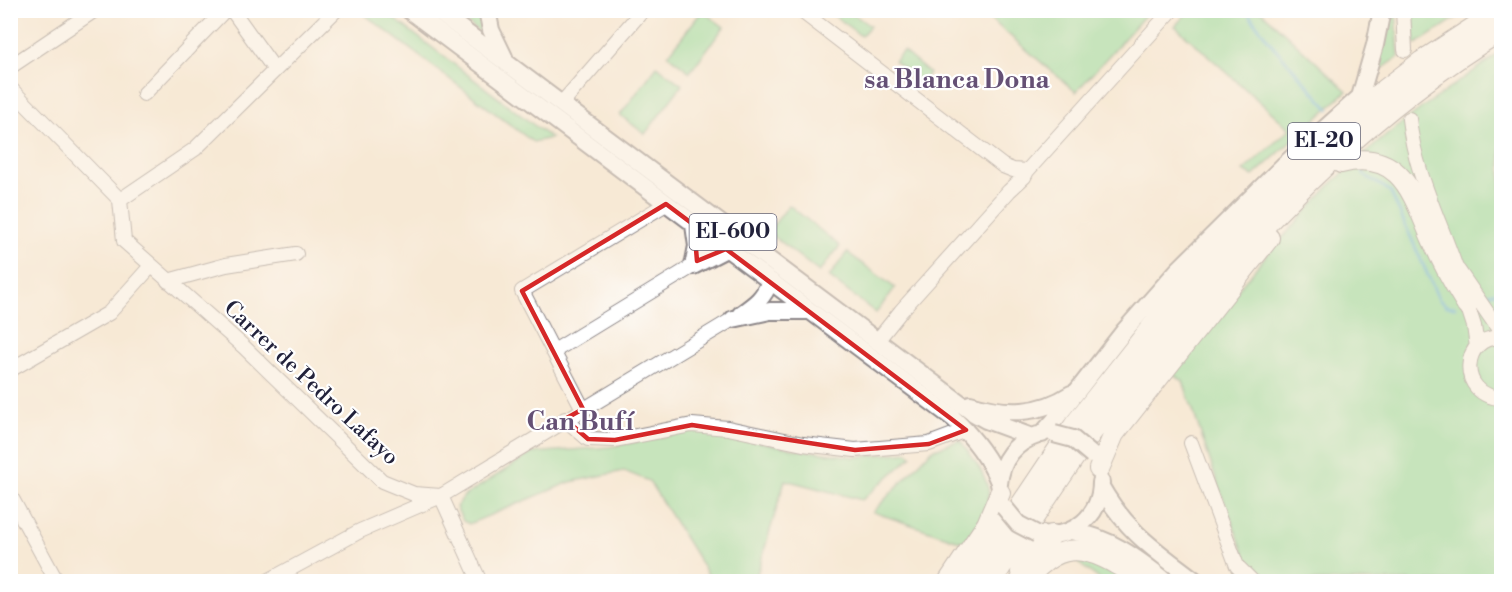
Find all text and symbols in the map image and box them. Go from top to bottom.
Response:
district label: sa Blanca Dona [864,64,1051,96]
road number: EI-20 [1288,123,1360,159]
road number: EI-600 [690,214,777,250]
street label: Carrer de Pedro Lafayo [218,295,404,471]
district label: Can Bufí [527,406,635,438]

